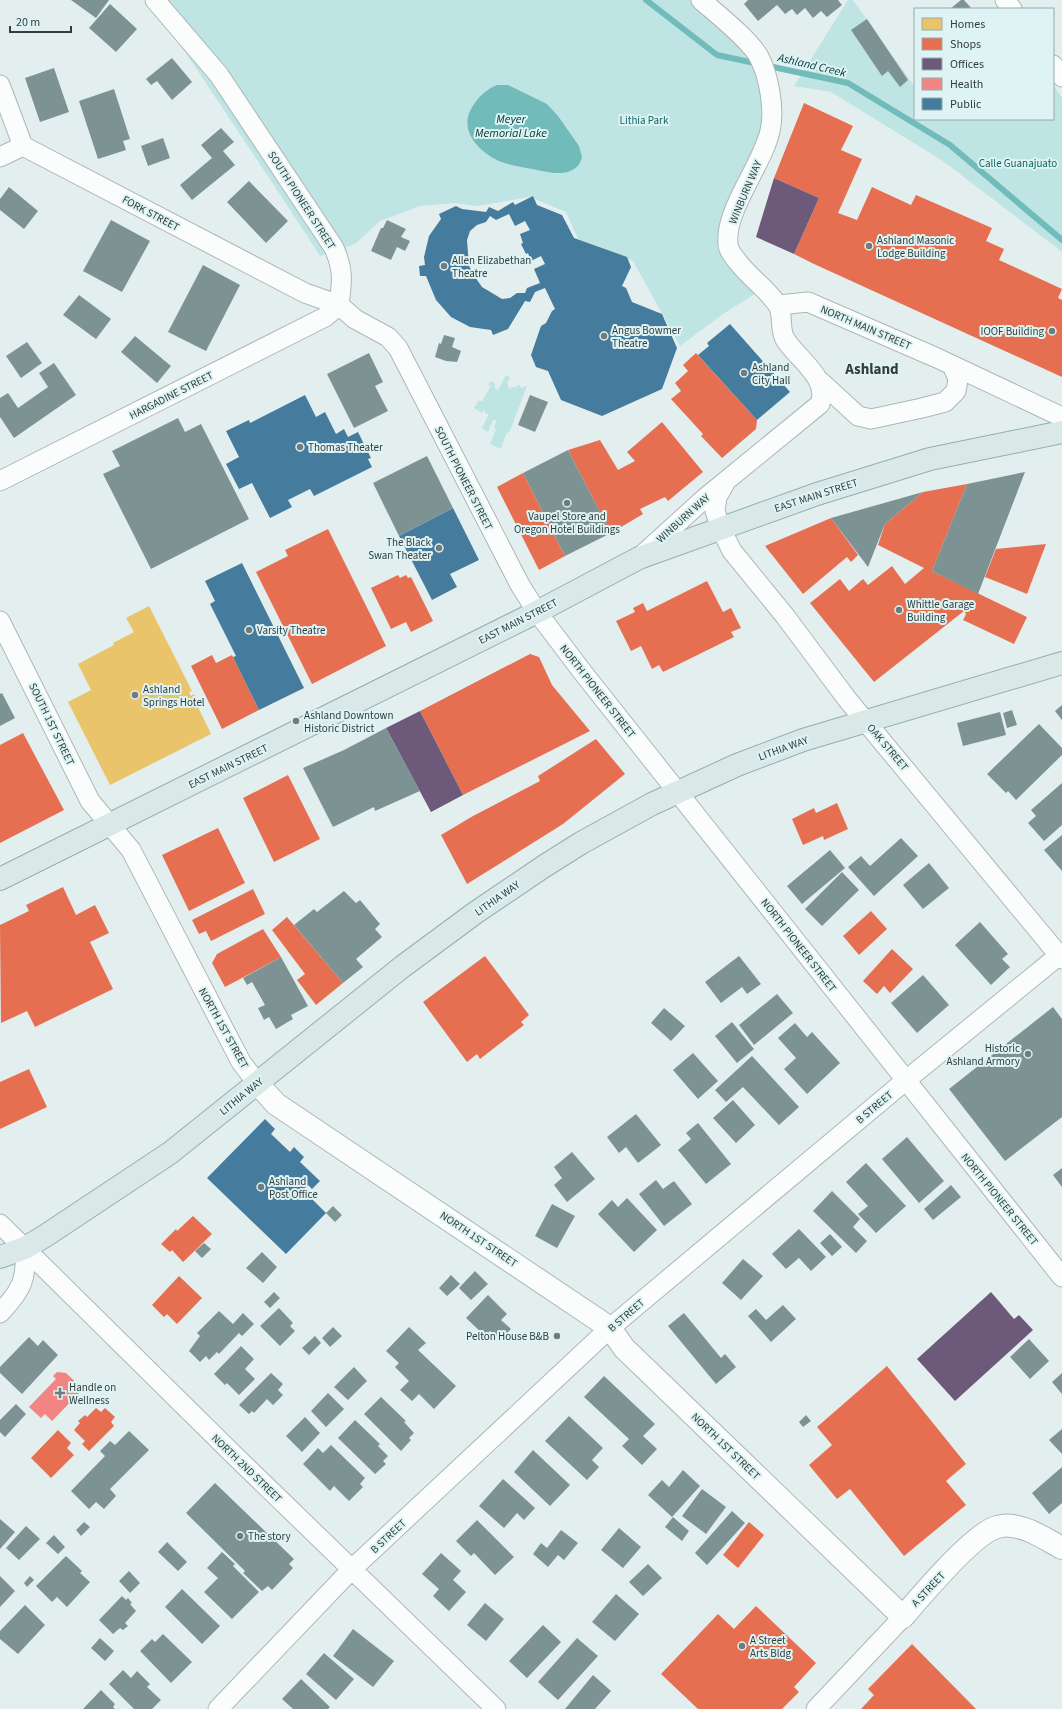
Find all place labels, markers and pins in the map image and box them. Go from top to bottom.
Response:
place label: Ashland Masonic Lodge Building [877,233,954,261]
marker: Ashland Masonic Lodge Building [864,241,874,251]
place label: Allen Elizabethan Theatre [452,253,531,281]
marker: Allen Elizabethan Theatre [439,261,449,271]
place label: Angus Bowmer Theatre [612,323,681,351]
place label: IOOF Building [981,324,1044,339]
marker: IOOF Building [1047,326,1057,336]
marker: Angus Bowmer Theatre [599,331,609,341]
place label: Ashland City Hall [752,360,791,388]
marker: Ashland City Hall [739,368,749,378]
place label: Thomas Theater [308,440,383,455]
marker: Thomas Theater [295,442,305,452]
marker: Vaupel Store and Oregon Hotel Buildings [562,498,572,508]
place label: Vaupel Store and Oregon Hotel Buildings [514,509,620,537]
place label: The Black Swan Theater [368,535,432,563]
marker: The Black Swan Theater [434,543,444,553]
place label: Whittle Garage Building [907,597,975,625]
marker: Whittle Garage Building [894,605,904,615]
place label: Varsity Theatre [257,623,326,638]
marker: Varsity Theatre [244,625,254,635]
place label: Ashland Springs Hotel [143,682,205,710]
marker: Ashland Springs Hotel [130,690,140,700]
place label: Ashland Downtown Historic District [304,708,394,736]
marker: Ashland Downtown Historic District [291,716,301,726]
place label: Historic Ashland Armory [946,1041,1020,1069]
marker: Historic Ashland Armory [1023,1049,1033,1059]
place label: Ashland Post Office [269,1174,318,1202]
marker: Ashland Post Office [256,1182,266,1192]
place label: Pelton House B&B [466,1329,550,1344]
marker: Pelton House B&B [552,1331,562,1341]
place label: Handle on Wellness [69,1380,116,1408]
marker: Handle on Wellness [54,1387,66,1399]
place label: The story [248,1529,291,1544]
marker: The story [235,1531,245,1541]
place label: A Street Arts Bldg [750,1633,792,1661]
marker: A Street Arts Bldg [737,1641,747,1651]

